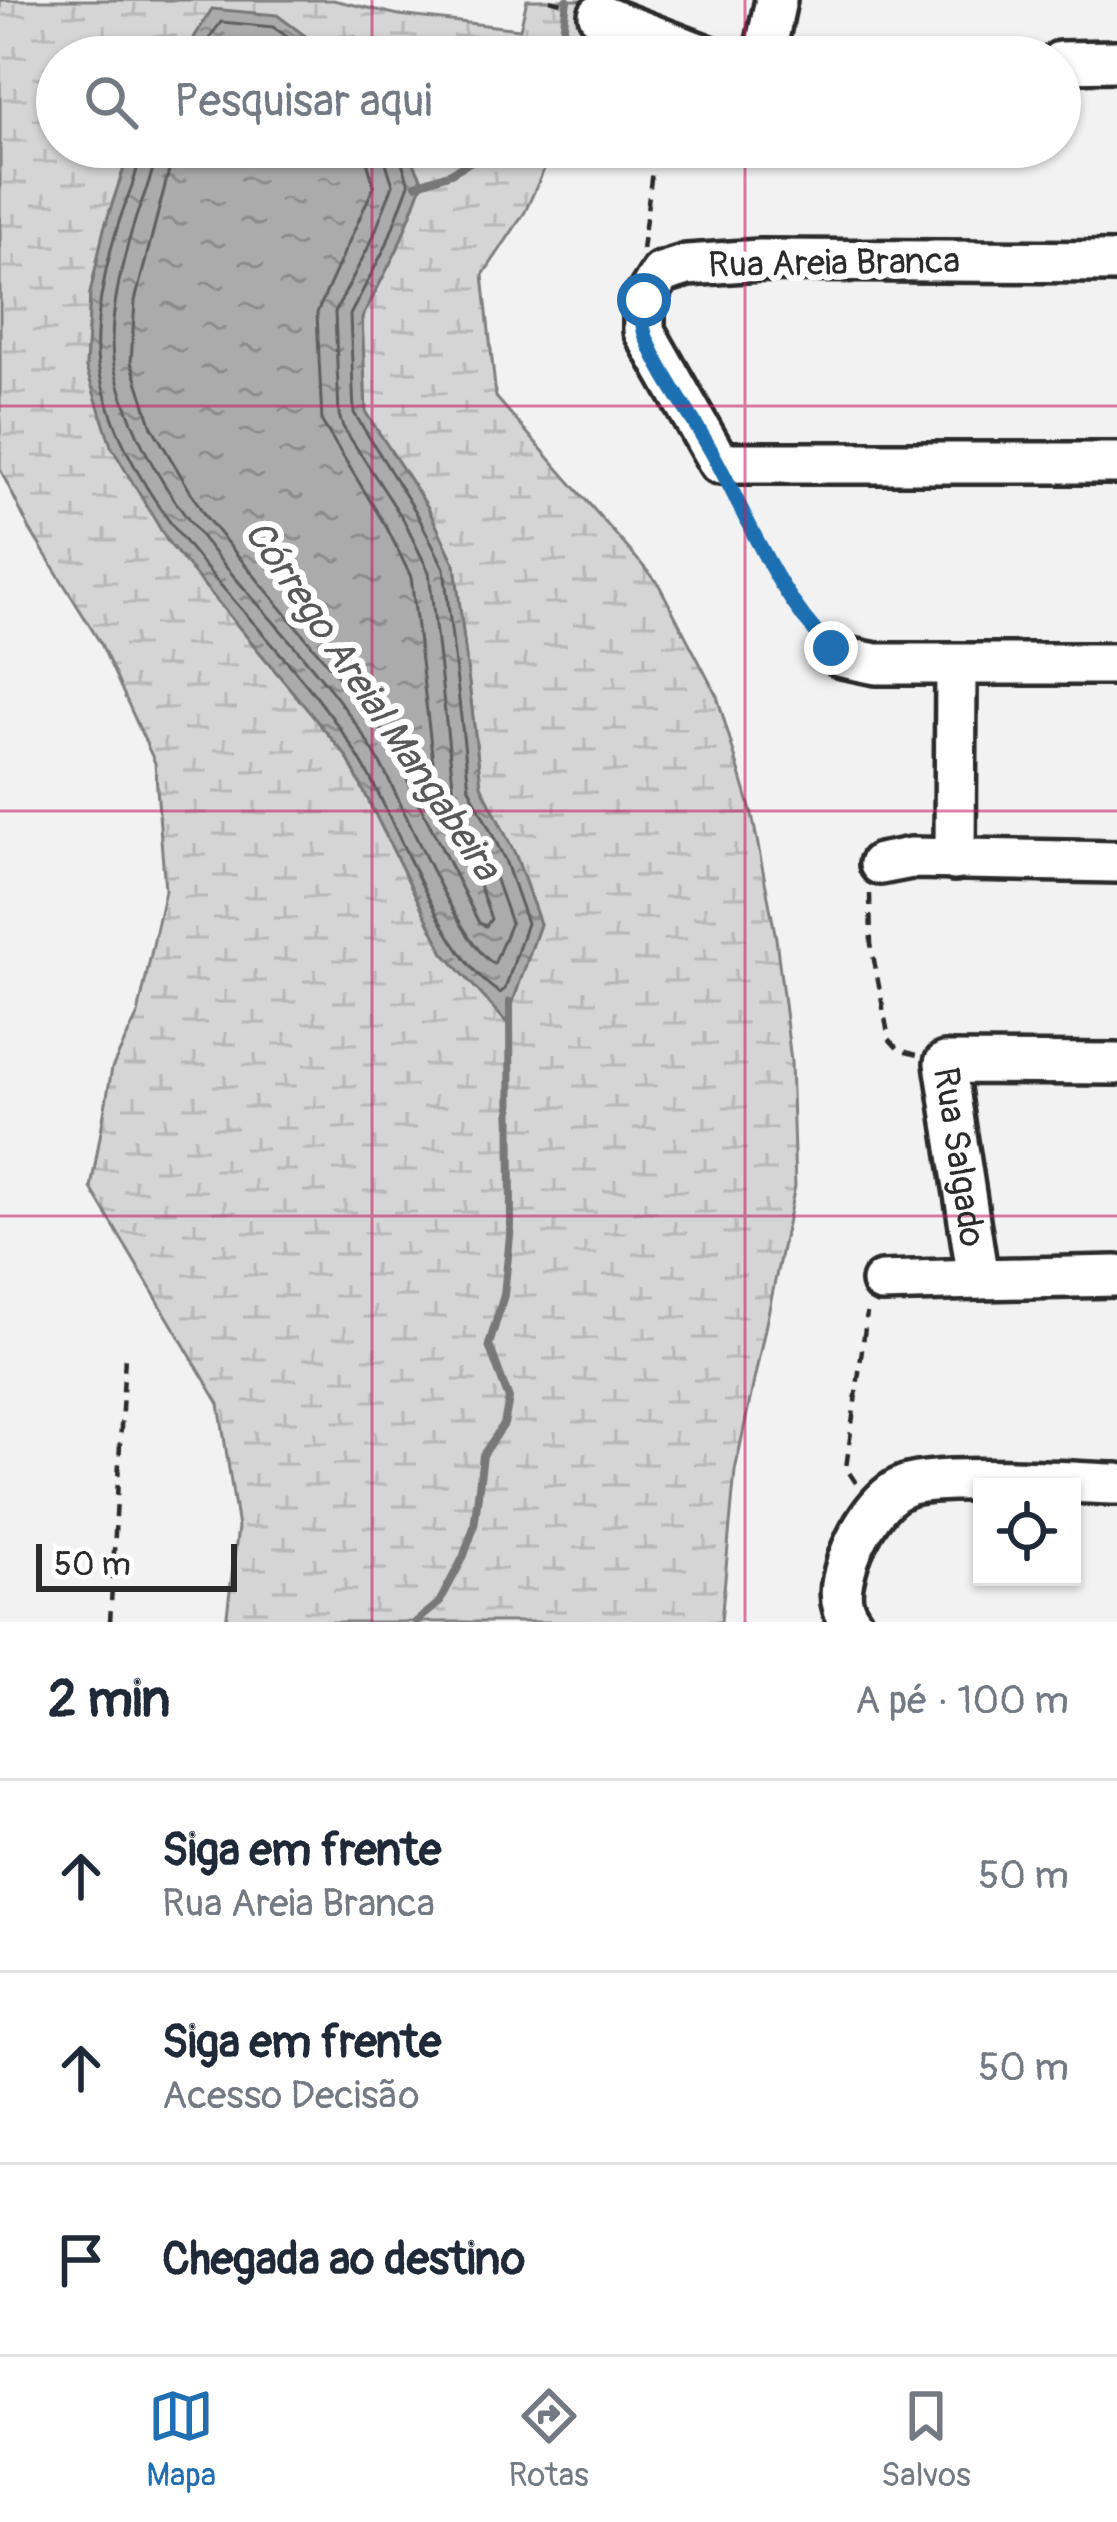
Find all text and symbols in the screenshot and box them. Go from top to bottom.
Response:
search box [36,36,1081,168]
icon: search [78,69,144,135]
text: Pesquisar aqui [174,74,432,130]
street label: Rua Areia Branca [708,238,960,288]
route start [617,273,671,327]
water label: Córrego Areial Mangabeira [233,511,512,891]
route end [804,621,858,675]
street label: Rua Salgado [923,1064,995,1250]
map controls [973,1478,1081,1586]
button: locate [973,1478,1081,1586]
scale bar [36,1538,237,1591]
text: 50 m [54,1544,131,1585]
text: 2 min [48,1668,170,1732]
text: A pé · 100 m [855,1676,1069,1725]
text: Siga em frente [162,1823,441,1879]
icon: ahead [48,1843,114,1909]
text: 50 m [978,1851,1069,1900]
text: Rua Areia Branca [162,1879,435,1928]
text: Siga em frente [162,2015,441,2071]
icon: ahead [48,2035,114,2101]
text: 50 m [978,2043,1069,2092]
text: Acesso Decisão [162,2071,420,2120]
icon: arrive [48,2227,114,2293]
text: Chegada ao destino [162,2232,525,2288]
tab: Mapa [146,2383,216,2496]
tab: Rotas [509,2383,589,2496]
tab: Salvos [881,2383,971,2496]

